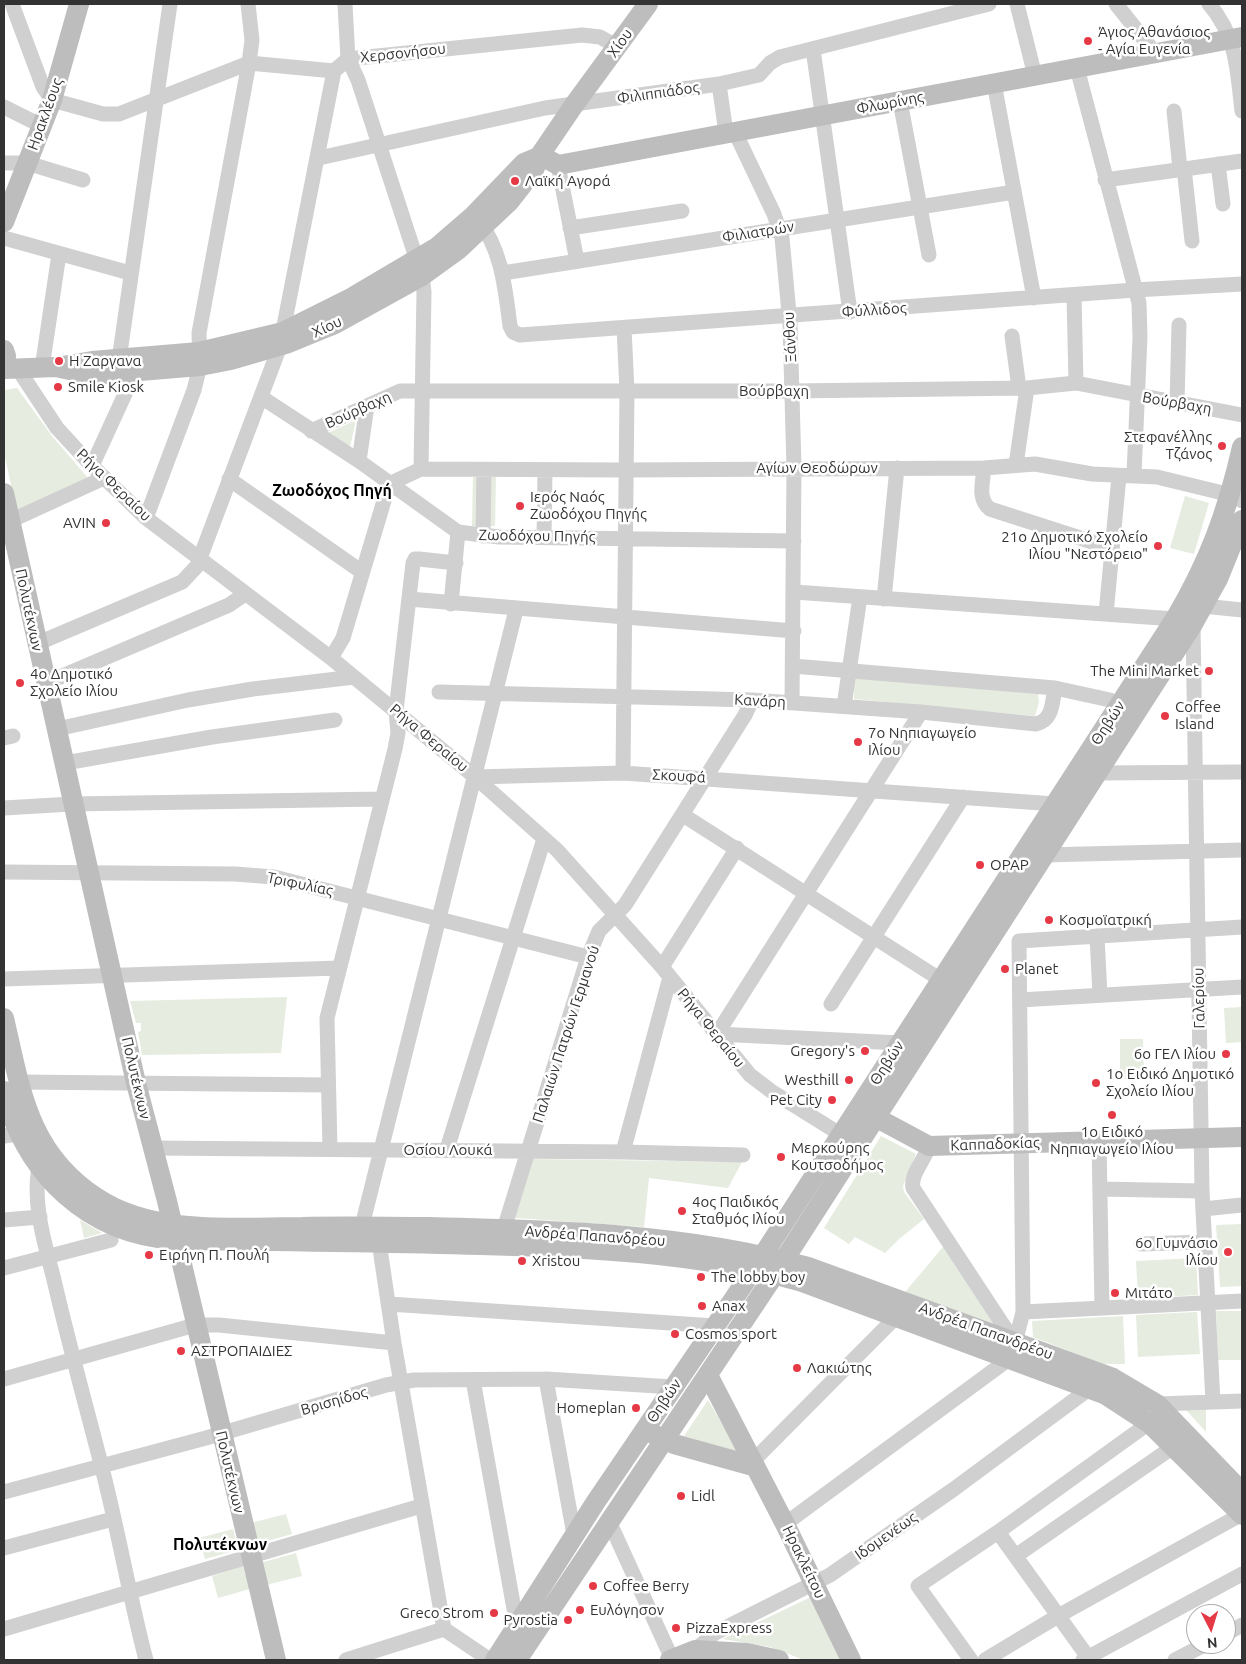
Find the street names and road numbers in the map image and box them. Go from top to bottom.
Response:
street label: Χίου [604,25,636,61]
street label: Χερσονήσου [359,40,447,66]
street label: Ηρακλέους [24,75,66,153]
street label: Φιλιππιάδος [616,78,700,108]
street label: Φλωρίνης [855,88,925,118]
street label: Φιλιατρών [721,217,795,247]
street label: Φύλλιδος [841,299,907,321]
street label: Ξάνθου [780,311,800,363]
street label: Χίου [309,312,345,342]
street label: Βούρβαχη [739,382,809,400]
street label: Βούρβαχη [322,388,394,432]
street label: Βούρβαχη [1141,388,1213,418]
street label: Ρήγα Φεραίου [73,445,155,525]
street label: Αγίων Θεοδώρων [756,459,878,477]
street label: Ζωοδόχου Πηγής [479,526,595,546]
street label: Πολυτέκνων [11,567,47,653]
street label: Κανάρη [734,691,786,711]
street label: Θηβών [1087,698,1129,748]
street label: Ρήγα Φεραίου [386,700,472,776]
street label: Σκουφά [652,766,706,786]
street label: Τριφυλίας [265,868,335,900]
street label: Παλαιών Πατρών Γερμανού [529,943,603,1125]
street label: Γαλερίου [1189,967,1209,1029]
street label: Ρήγα Φεραίου [674,985,748,1071]
street label: Πολυτέκνων [118,1035,154,1121]
street label: Θηβών [866,1038,908,1088]
street label: Καππαδοκίας [950,1133,1040,1155]
street label: Οσίου Λουκά [404,1141,492,1159]
street label: Ανδρέα Παπανδρέου [524,1222,666,1250]
street label: Ανδρέα Παπανδρέου [917,1298,1055,1364]
street label: Θηβών [643,1376,685,1426]
street label: Βρισηίδος [299,1383,369,1419]
street label: Πολυτέκνων [212,1429,248,1515]
street label: Ιδομενέως [852,1508,920,1564]
street label: Ηρακλείτου [779,1523,829,1601]

